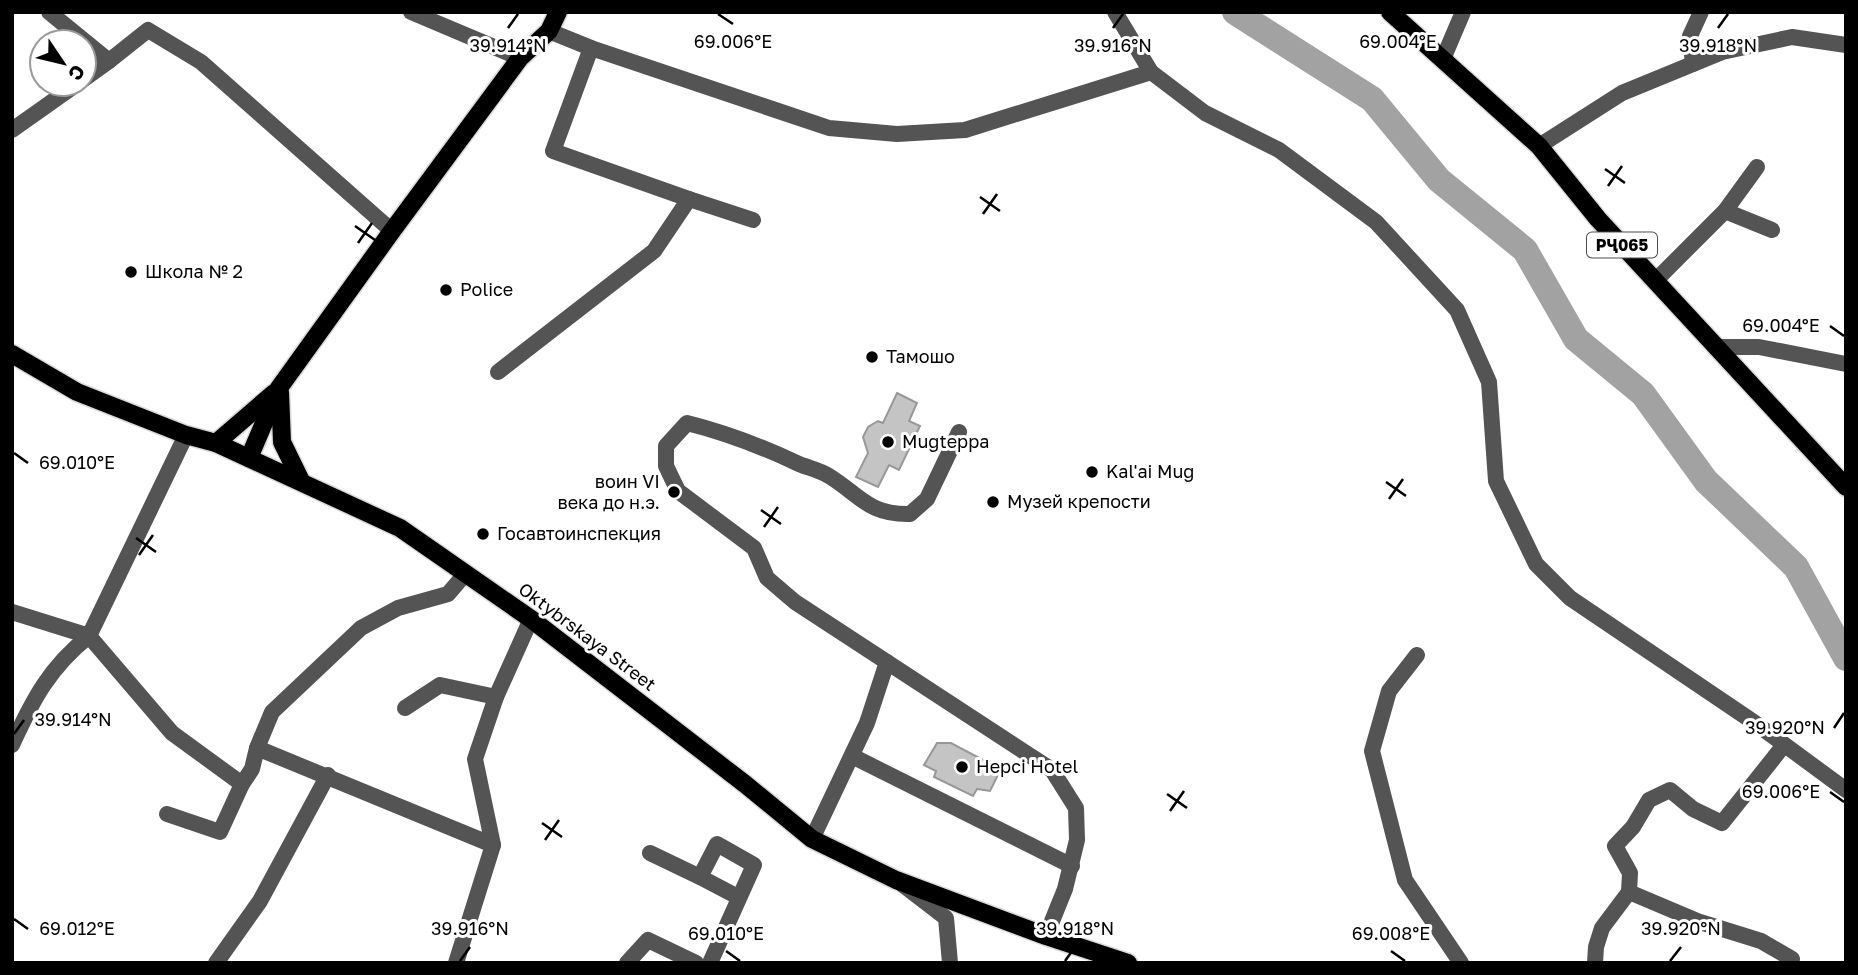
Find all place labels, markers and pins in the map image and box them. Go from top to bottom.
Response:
place label: Школа № 2 [145,260,243,282]
marker: Школа № 2 [123,264,139,280]
place label: Police [460,278,513,300]
marker: Police [438,282,454,298]
place label: Тамошо [886,345,955,367]
marker: Тамошо [864,349,880,365]
place label: Mugteppa [902,430,989,452]
marker: Mugteppa [880,434,896,450]
place label: Kal'ai Mug [1106,460,1194,482]
marker: Kal'ai Mug [1084,464,1100,480]
place label: воин VI века до н.э. [557,470,660,513]
marker: воин VI века до н.э. [666,484,682,500]
place label: Музей крепости [1007,490,1151,512]
marker: Музей крепости [985,494,1001,510]
place label: Госавтоинспекция [497,522,661,544]
marker: Госавтоинспекция [475,526,491,542]
place label: Hepci Hotel [976,755,1078,777]
marker: Hepci Hotel [954,759,970,775]

